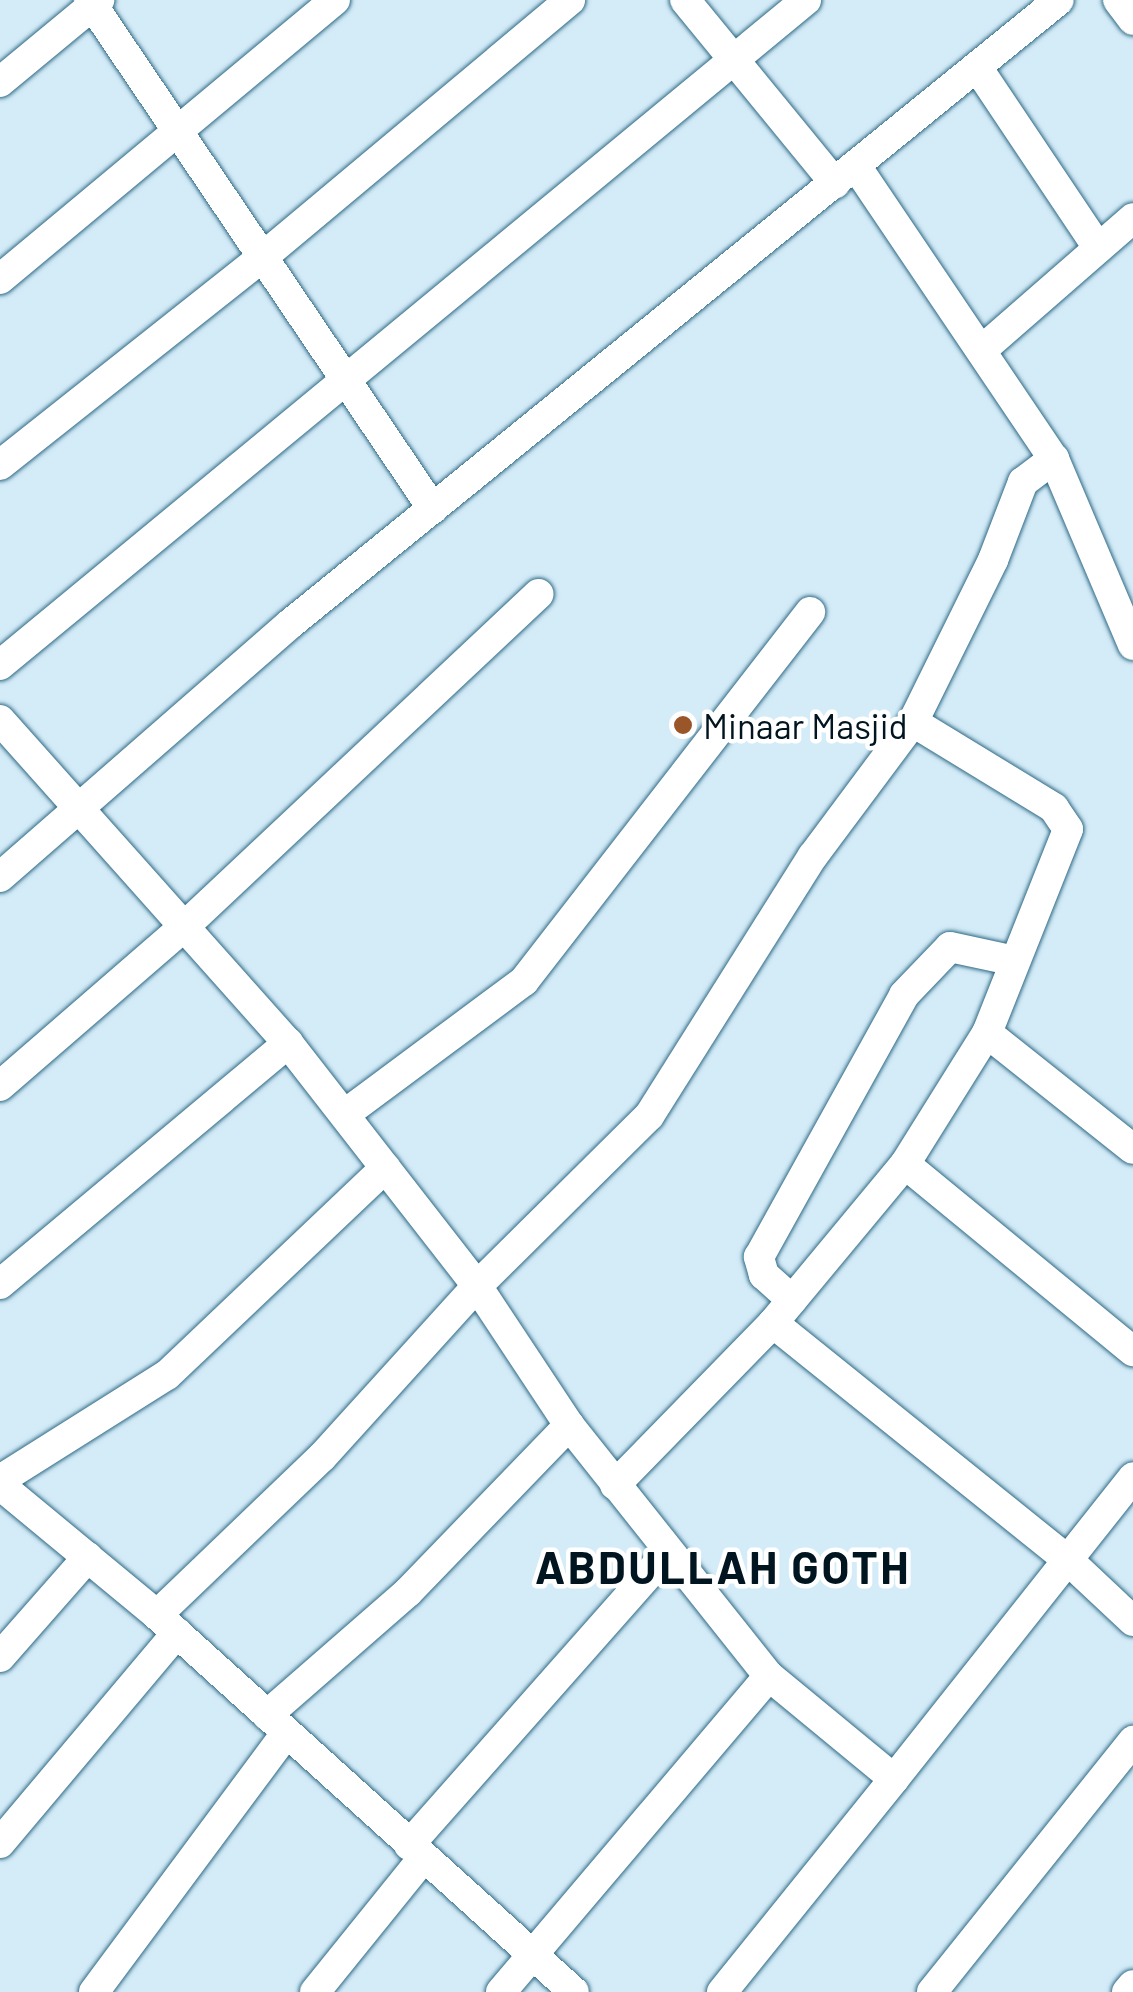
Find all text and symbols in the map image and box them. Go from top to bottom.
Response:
place label: Minaar Masjid [703,704,908,746]
marker: Minaar Masjid [672,714,694,736]
district label: ABDULLAH GOTH [535,1540,911,1594]

